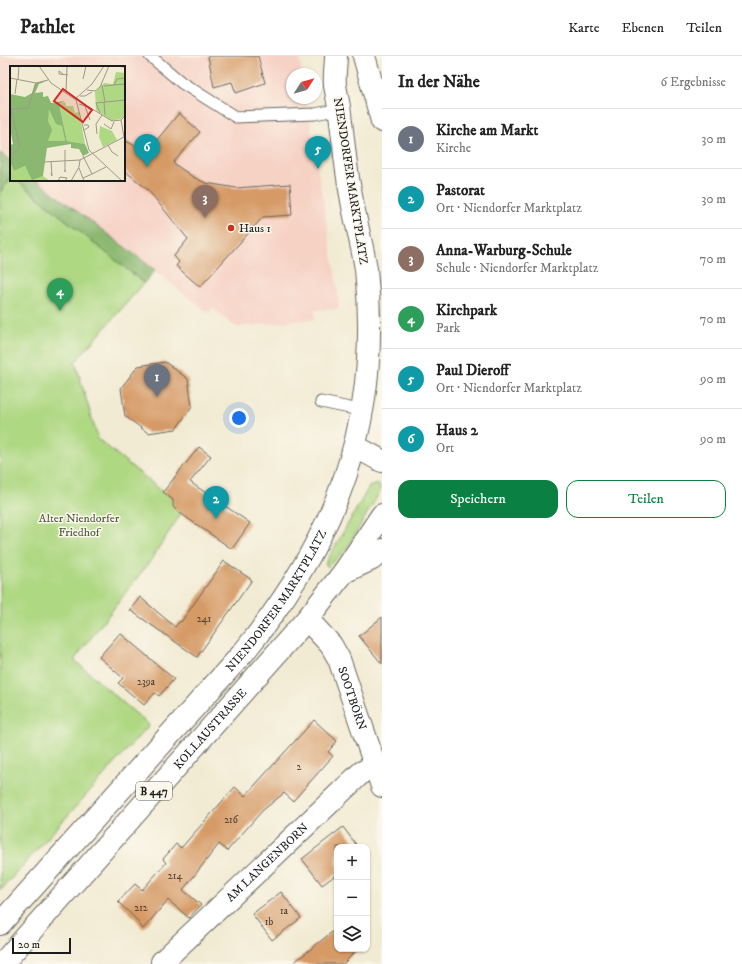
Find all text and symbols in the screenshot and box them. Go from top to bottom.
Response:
text: Pathlet [20,16,75,39]
text: Karte [568,19,599,37]
text: Ebenen [621,19,664,37]
text: Teilen [686,19,722,37]
inset map [10,66,125,181]
north arrow [286,68,322,104]
text: In der Nähe [398,71,480,93]
text: 6 Ergebnisse [660,74,726,90]
street label: NIENDORFER MARKTPLATZ [330,97,371,266]
text: Kirche am Markt [436,121,538,140]
text: 1 [409,131,413,147]
text: 30 m [702,131,726,147]
pin: 6 [134,134,160,167]
pin: 5 [305,136,331,169]
text: Kirche [436,140,471,156]
text: Pastorat [436,181,485,200]
pin: 3 [192,185,218,218]
text: 2 [408,191,414,207]
text: 30 m [702,191,726,207]
text: Ort · Niendorfer Marktplatz [436,200,582,216]
place label: Haus 1 [239,221,271,236]
marker: Haus 1 [226,223,236,233]
text: Anna-Warburg-Schule [436,241,572,260]
text: 3 [409,251,413,267]
text: 70 m [700,251,726,267]
text: Schule · Niendorfer Marktplatz [436,260,598,276]
pin: 4 [47,278,73,311]
text: Kirchpark [436,301,497,320]
text: 4 [407,311,415,327]
text: 70 m [700,311,726,327]
text: Park [436,320,460,336]
text: Paul Dieroff [436,361,509,380]
pin: 1 [144,364,170,397]
text: 5 [408,371,414,387]
text: 90 m [700,371,726,387]
text: Ort · Niendorfer Marktplatz [436,380,582,396]
your location [229,408,249,428]
text: Haus 2 [436,421,478,440]
text: 6 [408,431,414,447]
text: 90 m [700,431,726,447]
text: Ort [436,440,454,456]
button: Speichern [398,480,558,518]
button: Teilen [566,480,726,518]
pin: 2 [203,486,229,519]
park label: Alter Niendorfer Friedhof [39,511,120,540]
street label: NIENDORFER MARKTPLATZ [223,527,330,675]
house number: 241 [197,613,211,625]
street label: SOOTBÖRN [334,665,370,732]
house number: 239a [137,676,156,688]
street label: KOLLAUSTRASSE [171,685,250,773]
house number: 2 [297,761,302,773]
road number: B 447 [136,782,172,800]
house number: 216 [224,814,239,826]
street label: AM LANGENBORN [223,820,312,905]
map controls [334,844,370,952]
button: + [334,844,370,880]
house number: 214 [168,870,182,882]
button: − [334,880,370,916]
house number: 212 [134,902,148,914]
house number: 1a [280,905,289,917]
house number: 1b [265,916,273,928]
button: layers [334,916,370,952]
scale bar [12,936,71,955]
text: 20 m [18,938,40,952]

